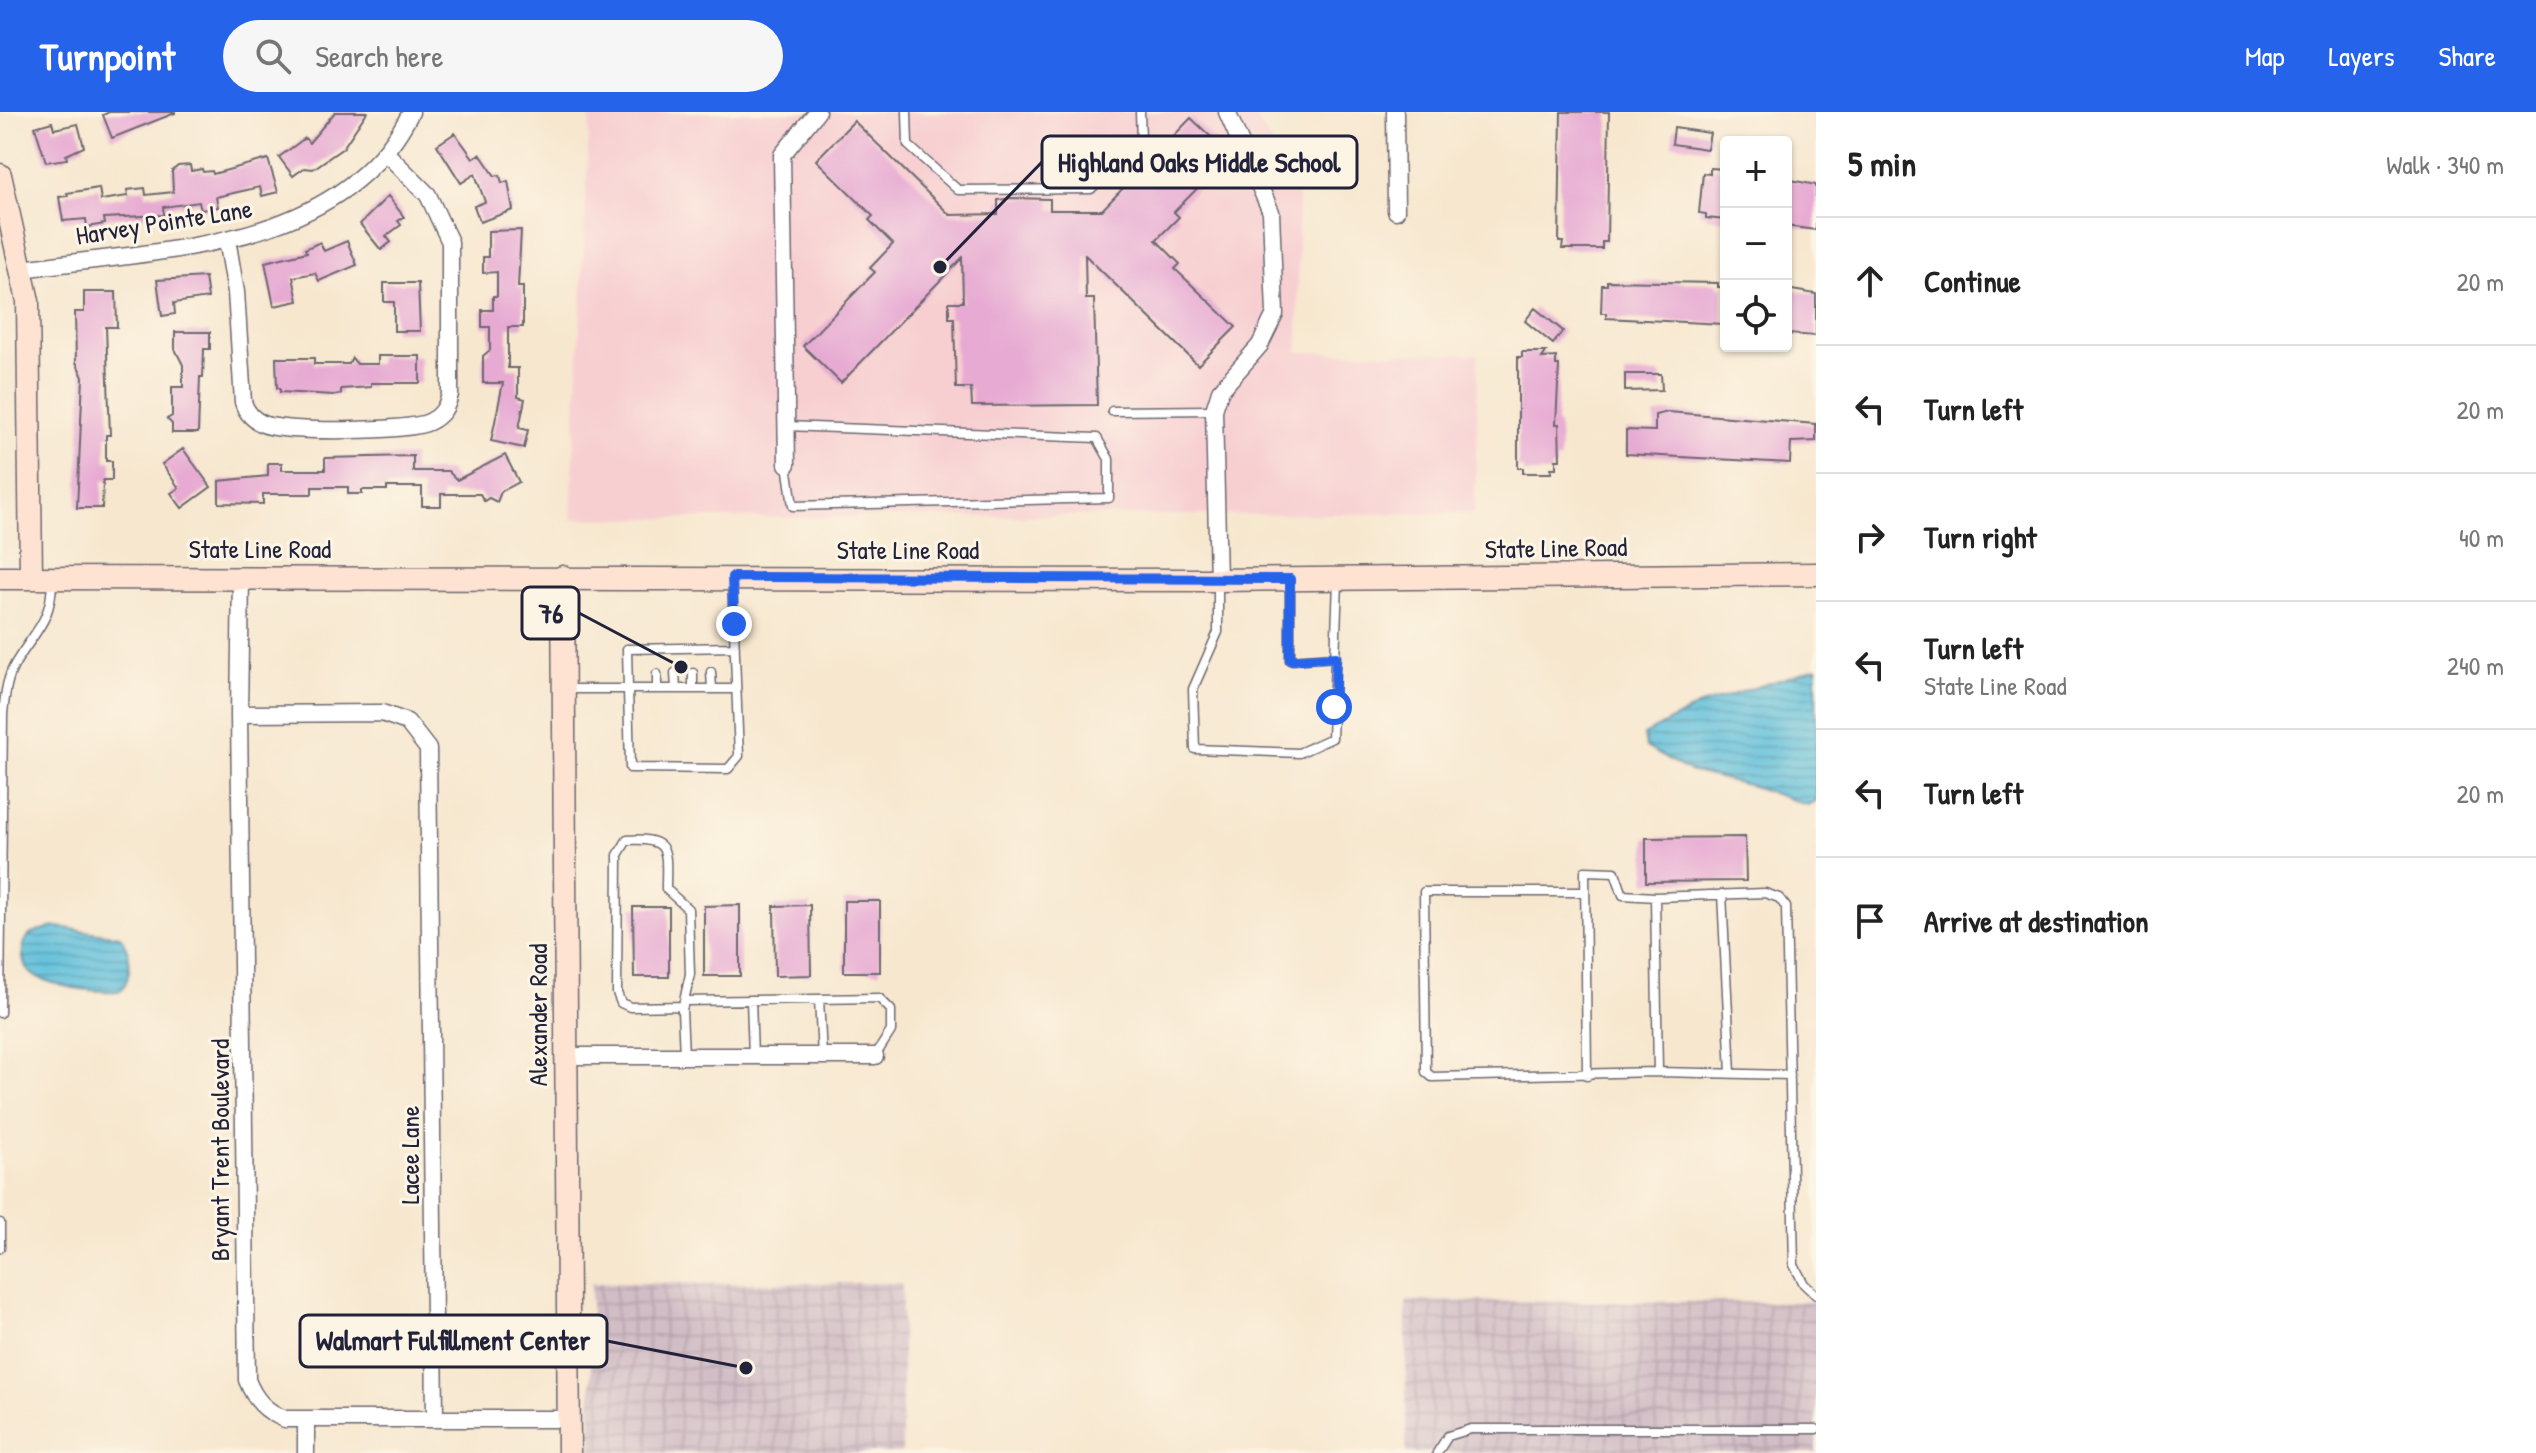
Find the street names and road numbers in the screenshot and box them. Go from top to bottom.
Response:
street label: Harvey Pointe Lane [73,190,255,253]
street label: State Line Road [1484,529,1628,566]
street label: State Line Road [189,531,331,566]
street label: State Line Road [837,532,979,567]
street label: Alexander Road [520,944,555,1086]
street label: Bryant Trent Boulevard [202,1039,237,1261]
street label: Lacee Lane [392,1106,427,1204]

